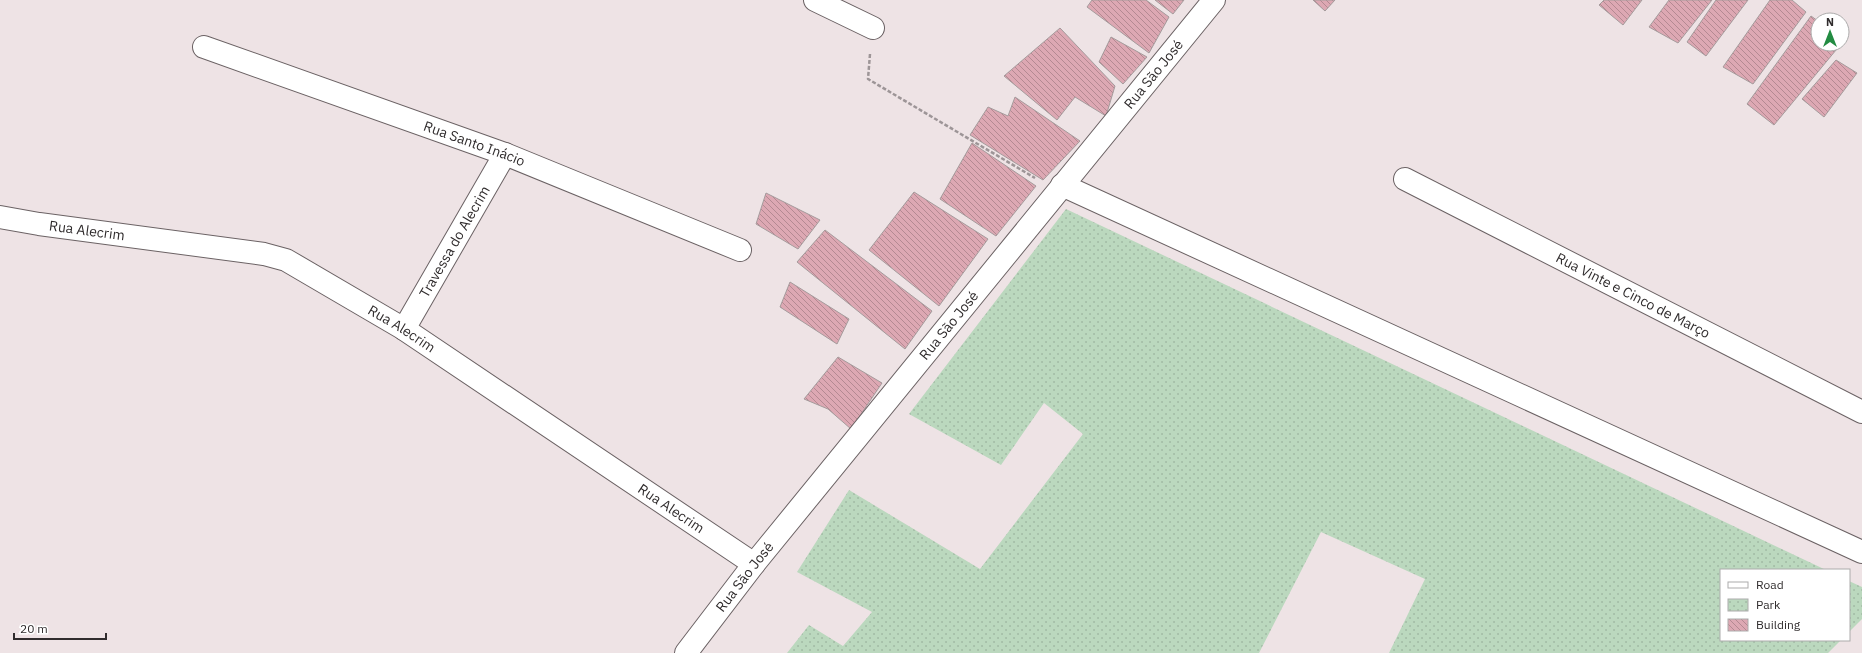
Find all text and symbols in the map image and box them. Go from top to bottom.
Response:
north arrow [1810,12,1850,52]
text: N [1826,15,1834,29]
street label: Rua São José [1120,36,1187,112]
street label: Rua Santo Inácio [421,117,528,170]
street label: Travessa do Alecrim [415,182,494,301]
street label: Rua Alecrim [48,216,126,244]
street label: Rua Vinte e Cinco de Março [1553,248,1713,342]
street label: Rua São José [915,287,982,364]
street label: Rua Alecrim [365,301,439,357]
street label: Rua Alecrim [635,480,708,537]
street label: Rua São José [712,538,778,616]
legend [1720,569,1850,641]
text: Road [1756,577,1784,592]
text: Park [1756,597,1781,612]
scale bar [14,615,106,641]
text: Building [1756,617,1801,632]
text: 20 m [20,621,48,636]

